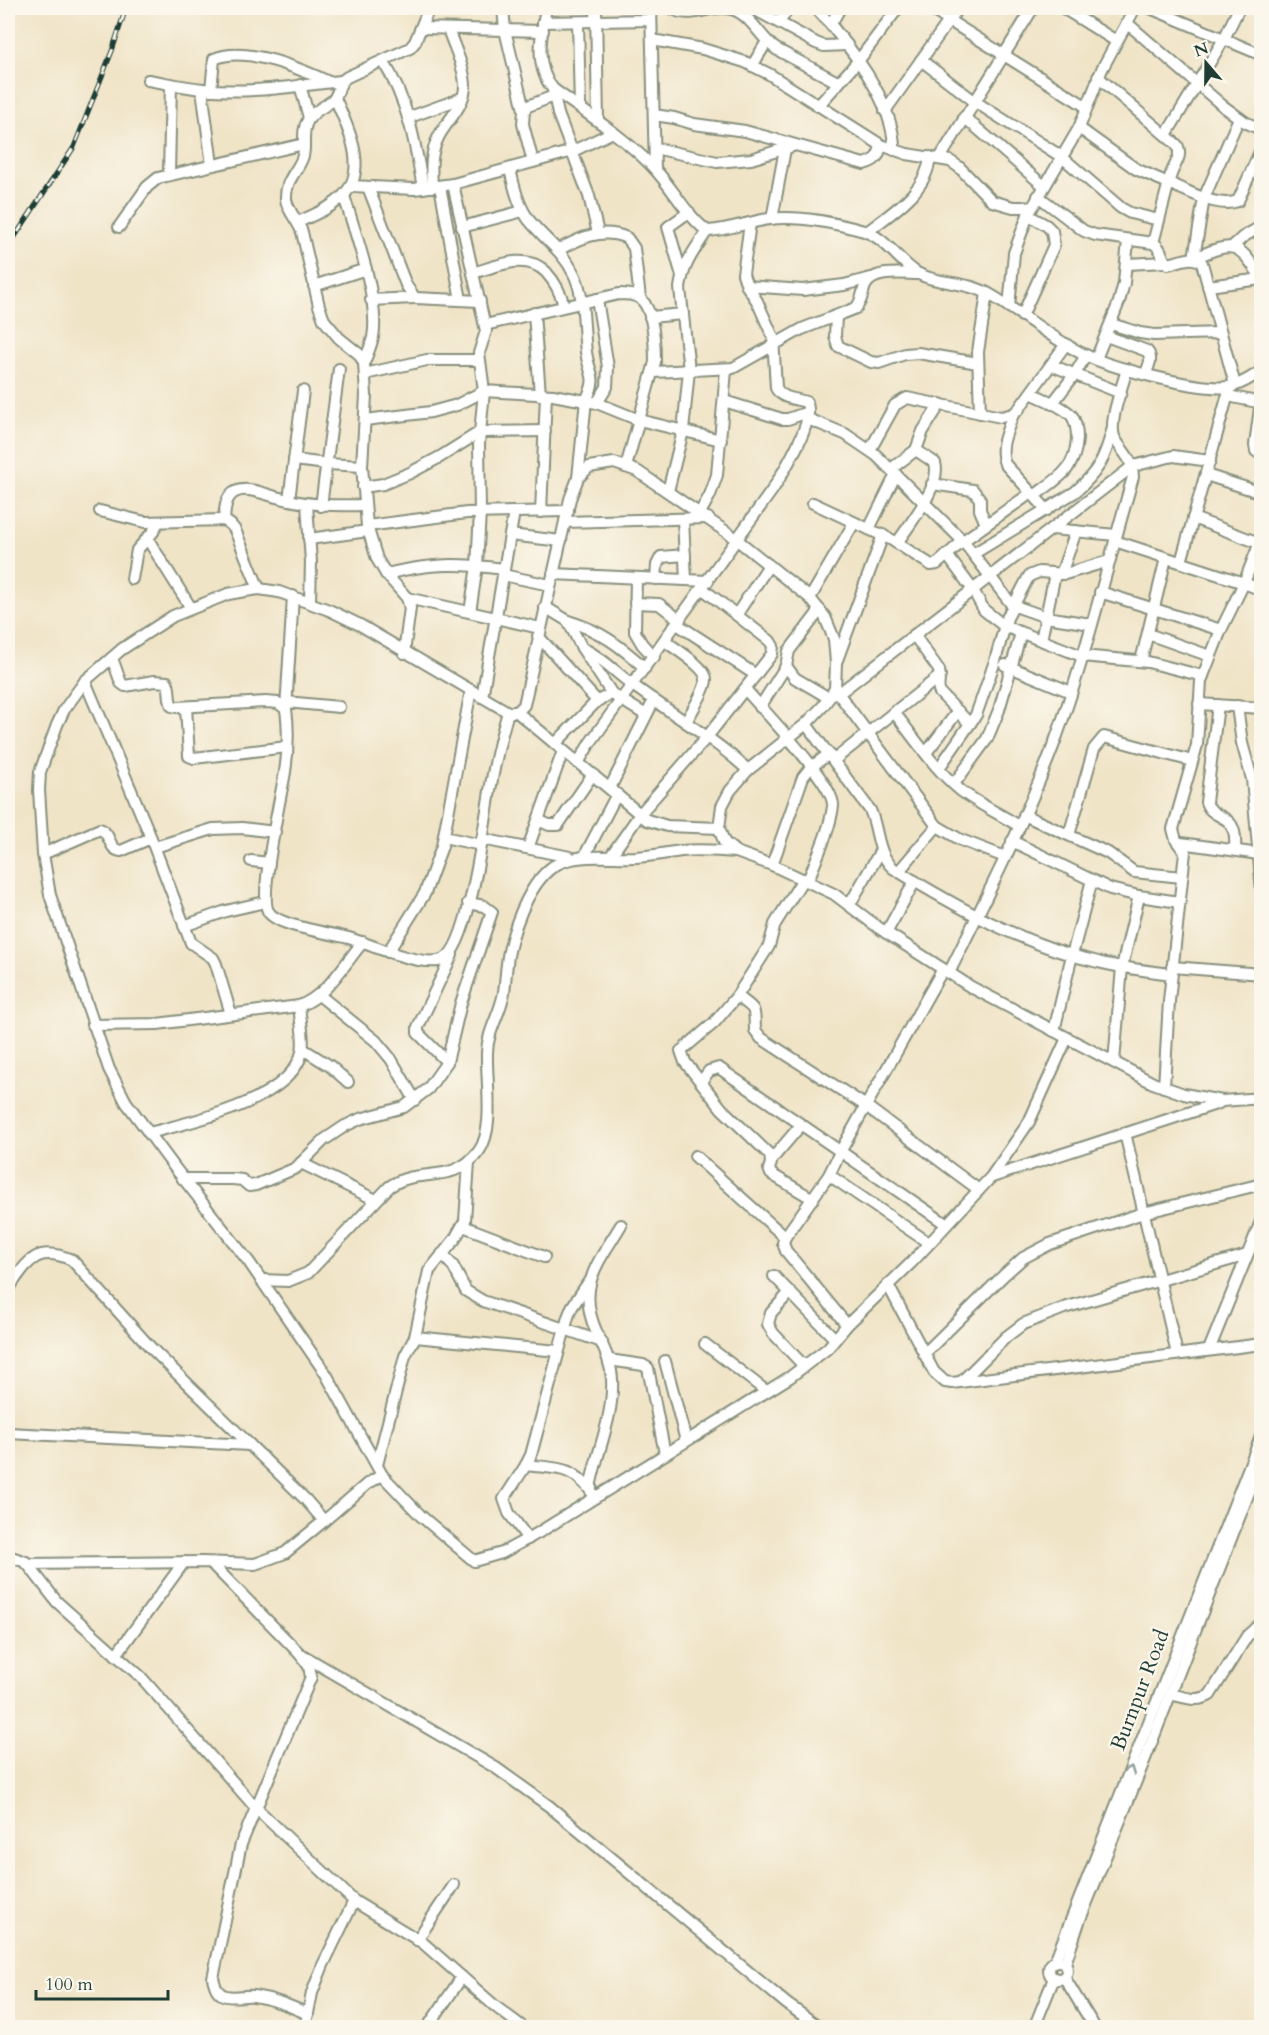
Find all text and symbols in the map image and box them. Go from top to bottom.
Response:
north arrow [1176,33,1236,93]
text: N [1191,37,1212,63]
street label: Burnpur Road [1104,1625,1176,1755]
one-way arrow [1122,1765,1135,1775]
scale bar [36,1963,168,2001]
text: 100 m [45,1972,93,1997]

